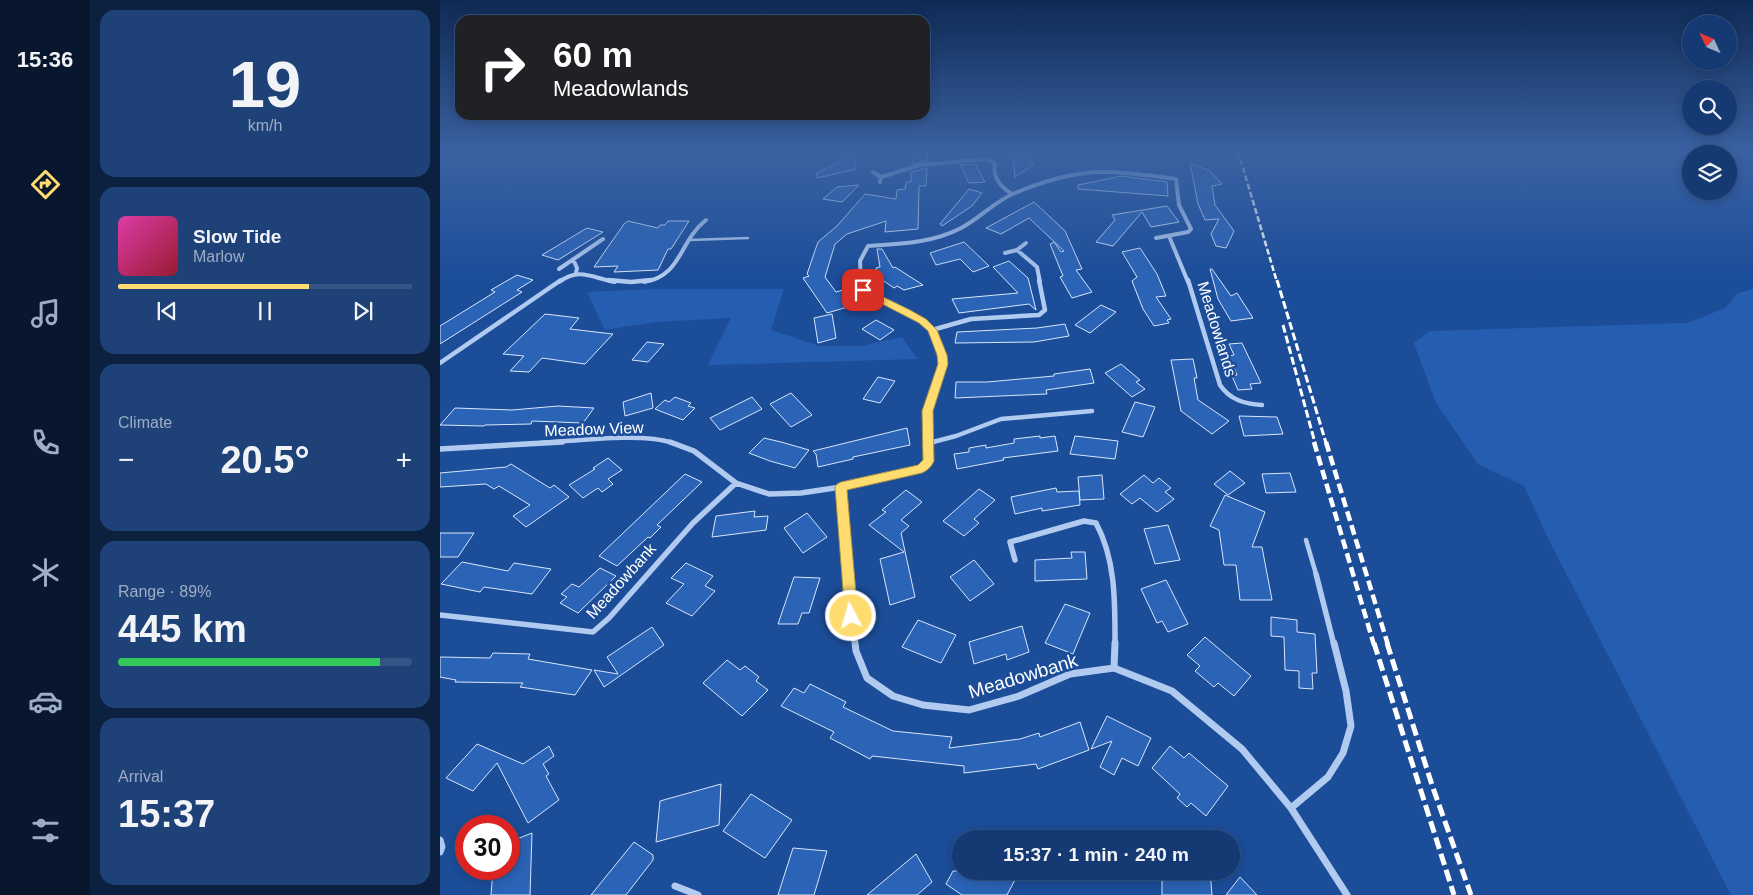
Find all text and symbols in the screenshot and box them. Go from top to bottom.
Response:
north arrow [1682,15,1738,70]
map controls [1682,15,1737,200]
icon: right [470,35,535,100]
text: 60 m [553,35,633,74]
text: 15:36 [17,47,73,72]
text: 19 [229,48,301,121]
text: Meadowlands [553,76,689,101]
button: search [1682,80,1737,135]
text: km/h [248,117,282,134]
button: layers [1682,145,1737,200]
icon: directions [28,167,63,202]
text: Slow Tide [193,226,281,247]
text: Marlow [193,248,245,265]
pin [842,269,884,311]
icon: arrive [849,276,877,304]
street label: Meadowlands [1194,279,1240,379]
icon: music [28,296,63,331]
icon: previous [153,297,181,325]
icon: pause [251,297,279,325]
icon: next [349,297,377,325]
text: Climate [118,414,172,431]
street label: Meadow View [544,419,644,439]
icon: phone [28,425,63,460]
text: 20.5° [220,439,310,481]
text: − [118,444,134,475]
text: + [396,444,412,475]
street label: Meadowbank [583,539,660,622]
icon: climate [28,555,63,590]
text: Range · 89% [118,583,211,600]
position arrow [824,589,876,641]
text: 445 km [118,608,247,650]
street label: Meadowbank [966,649,1081,703]
icon: car [28,684,63,719]
text: Arrival [118,768,163,785]
text: 15:37 [118,793,215,835]
icon: filters [28,813,63,848]
speed limit sign: 30 [455,815,520,880]
text: 15:37 · 1 min · 240 m [1003,844,1189,865]

